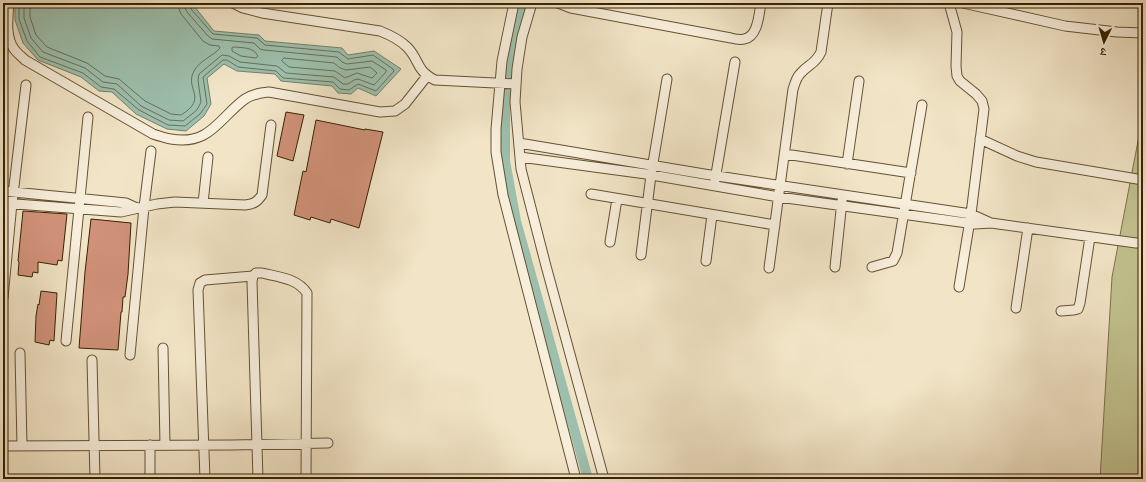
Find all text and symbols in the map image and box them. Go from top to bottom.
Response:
north arrow [1084,22,1124,62]
text: उ [1098,44,1108,59]

